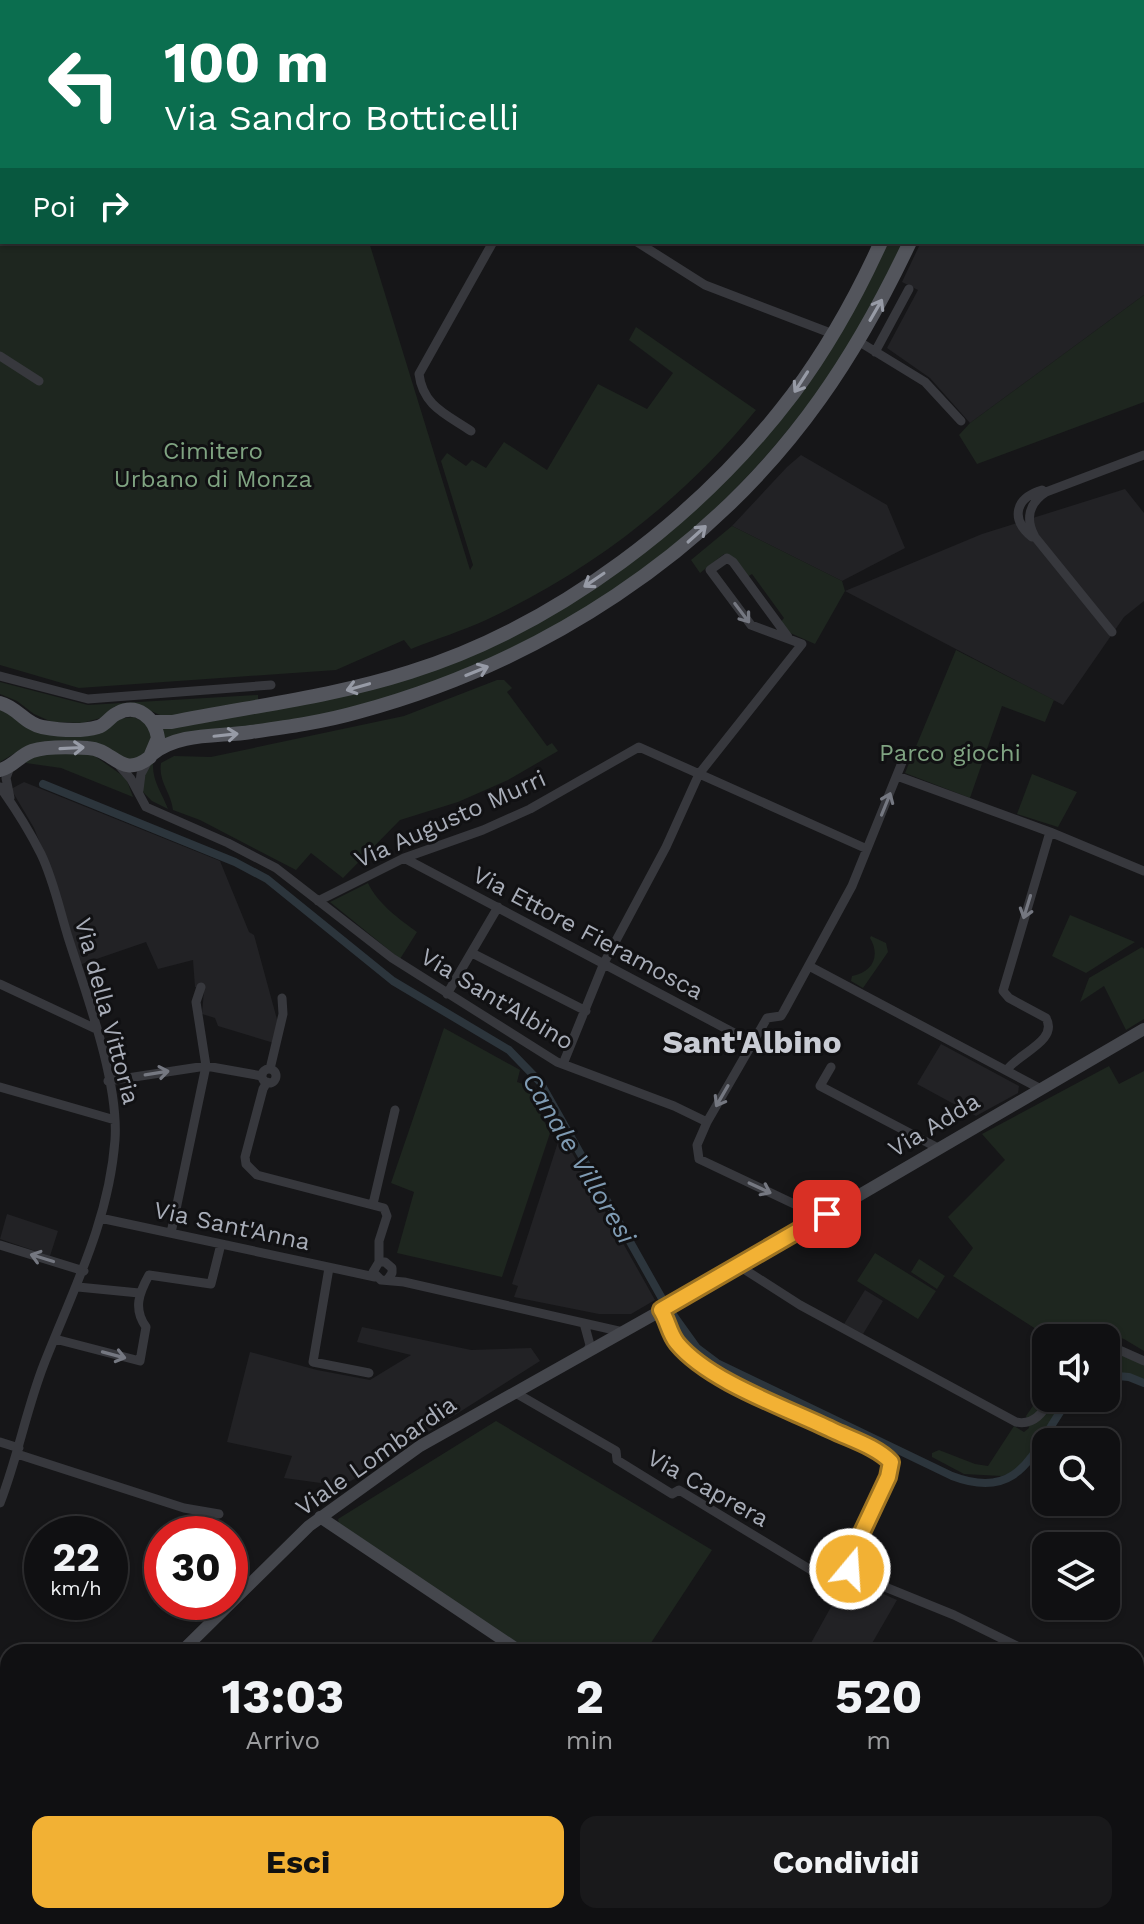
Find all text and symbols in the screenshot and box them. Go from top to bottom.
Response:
text: 100 m [164,30,329,96]
icon: left [32,32,136,136]
text: Via Sandro Botticelli [164,97,519,139]
icon: right [92,184,136,228]
text: Poi [32,189,76,224]
one-way arrow [868,299,884,322]
one-way arrow [792,370,808,393]
park label: Cimitero Urbano di Monza [114,437,312,493]
one-way arrow [686,525,706,543]
one-way arrow [583,572,605,588]
one-way arrow [733,602,750,623]
one-way arrow [464,663,489,677]
one-way arrow [346,680,372,695]
one-way arrow [212,728,239,743]
park label: Parco giochi [879,739,1021,767]
one-way arrow [58,741,85,756]
street label: Via Augusto Murri [350,764,550,874]
one-way arrow [880,792,894,817]
street label: Via Ettore Fieramosca [468,860,708,1006]
one-way arrow [1019,893,1034,919]
street label: Via della Vittoria [69,915,145,1107]
street label: Via Sant'Albino [415,942,579,1056]
district label: Sant'Albino [662,1023,842,1061]
one-way arrow [144,1065,169,1080]
water label: Canale Villoresi [516,1067,642,1250]
one-way arrow [714,1084,729,1108]
street label: Via Adda [883,1087,985,1163]
pin [793,1180,861,1248]
one-way arrow [748,1181,772,1196]
icon: arrive [805,1192,849,1236]
street label: Via Sant'Anna [151,1196,313,1256]
one-way arrow [30,1250,55,1264]
map controls [1032,1324,1120,1620]
button: sound [1032,1324,1120,1412]
one-way arrow [101,1348,127,1363]
street label: Viale Lombardia [290,1390,462,1522]
button: search [1032,1428,1120,1516]
street label: Via Caprera [642,1443,774,1533]
speed limit sign: 30 [144,1516,248,1620]
position arrow [808,1527,892,1611]
button: layers [1032,1532,1120,1620]
text: 22 [52,1534,100,1581]
text: km/h [50,1576,102,1600]
text: 13:03 [222,1668,344,1725]
text: 2 [575,1668,604,1725]
text: 520 [835,1668,922,1725]
text: Arrivo [246,1725,320,1755]
text: min [566,1725,613,1755]
text: m [866,1725,891,1755]
button: Esci [32,1816,564,1908]
button: Condividi [580,1816,1112,1908]

